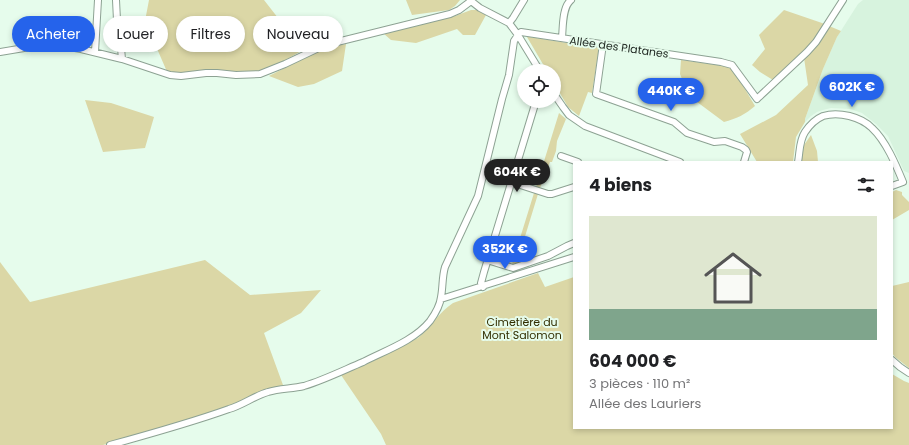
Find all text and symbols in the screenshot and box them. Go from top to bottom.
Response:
chip: Acheter [12,16,95,52]
chip: Louer [103,16,168,52]
chip: Filtres [176,16,245,52]
chip: Nouveau [253,16,343,52]
street label: Allée des Platanes [568,32,670,62]
map controls [517,64,561,108]
button: locate [517,64,561,108]
pin: 602K € [819,74,885,108]
text: 602K € [829,77,875,96]
pin: 440K € [638,78,704,112]
text: 440K € [647,81,695,100]
pin: 604K € [484,159,550,193]
text: 604K € [493,162,541,181]
text: 4 biens [589,173,652,197]
icon: filters [855,174,877,196]
pin: 352K € [472,236,538,270]
text: 352K € [482,239,528,258]
icon: home [697,242,769,314]
park label: Cimetière du Mont Salomon [482,314,562,343]
text: 604 000 € [589,349,676,373]
text: 3 pièces · 110 m² [589,374,690,393]
text: Allée des Lauriers [589,394,701,413]

